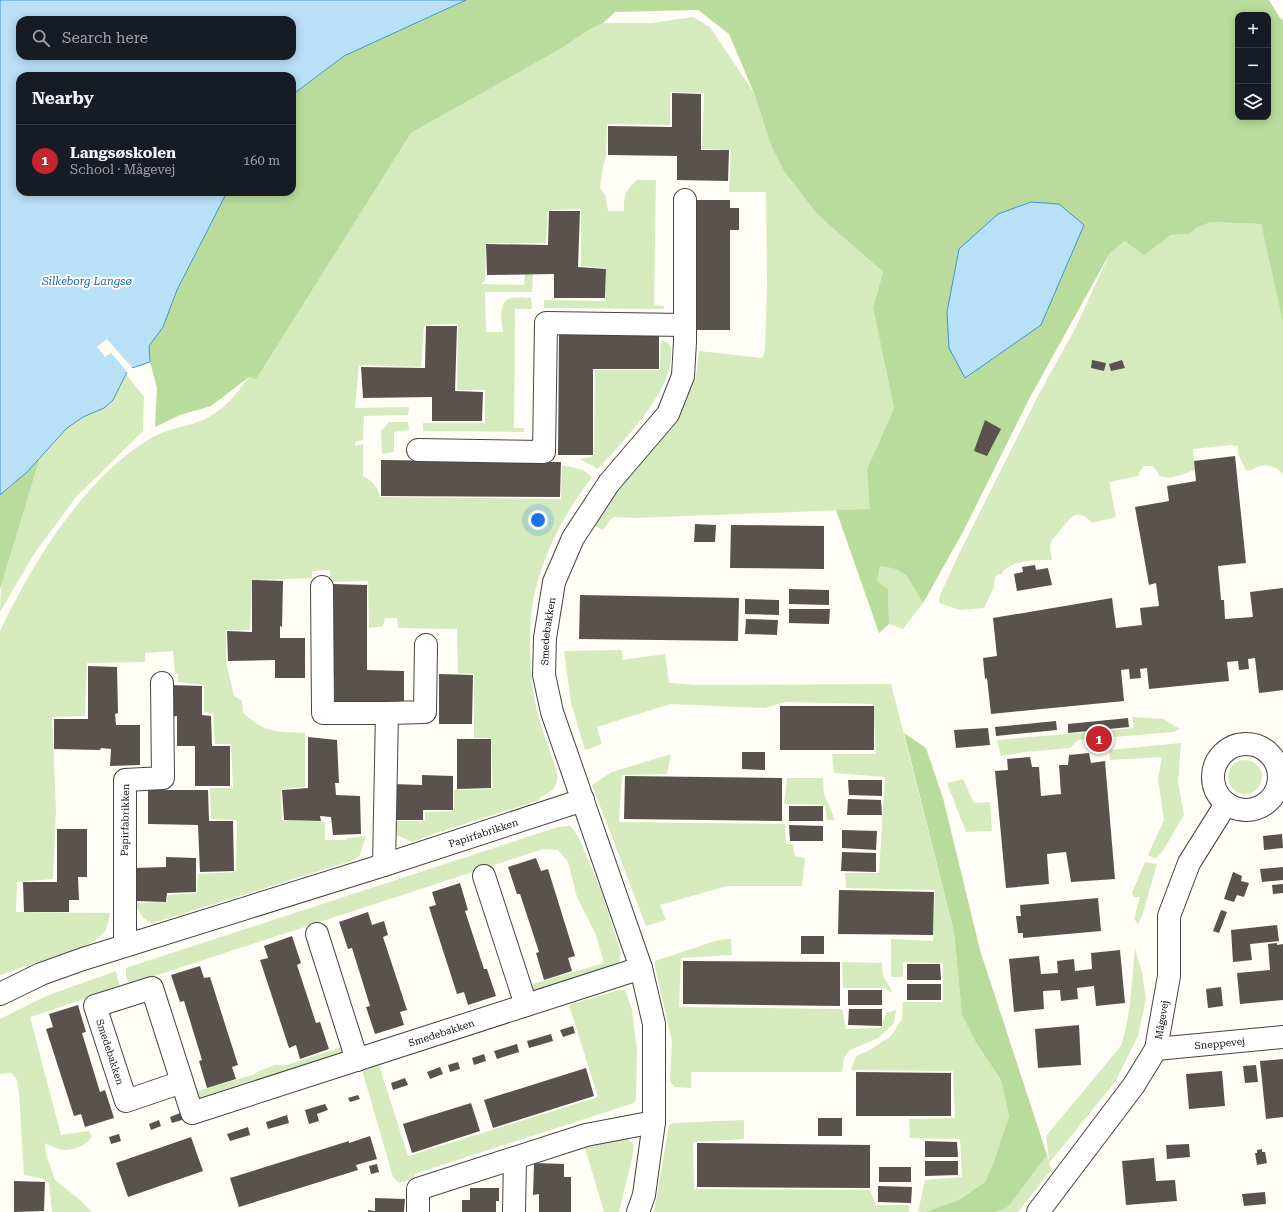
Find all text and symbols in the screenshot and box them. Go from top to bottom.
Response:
map controls [1235,12,1271,120]
button: + [1235,12,1271,48]
search box [16,16,296,60]
icon: search [30,27,52,49]
text: Search here [62,29,148,47]
button: − [1235,48,1271,84]
button: layers [1235,84,1271,120]
text: Nearby [32,88,94,108]
text: Langsøskolen [70,144,176,162]
text: 1 [41,153,49,168]
text: 160 m [243,153,280,168]
text: School · Mågevej [70,162,175,177]
water label: Silkeborg Langsø [41,275,132,288]
your location [528,510,548,530]
street label: Smedebakken [539,596,557,666]
pin: 1 [1086,724,1112,754]
street label: Papirfabrikken [119,783,131,856]
street label: Papirfabrikken [447,816,520,849]
street label: Mågevej [1152,999,1170,1040]
street label: Smedebakken [407,1017,476,1048]
street label: Smedebakken [94,1018,126,1087]
street label: Sneppevej [1194,1035,1246,1051]

